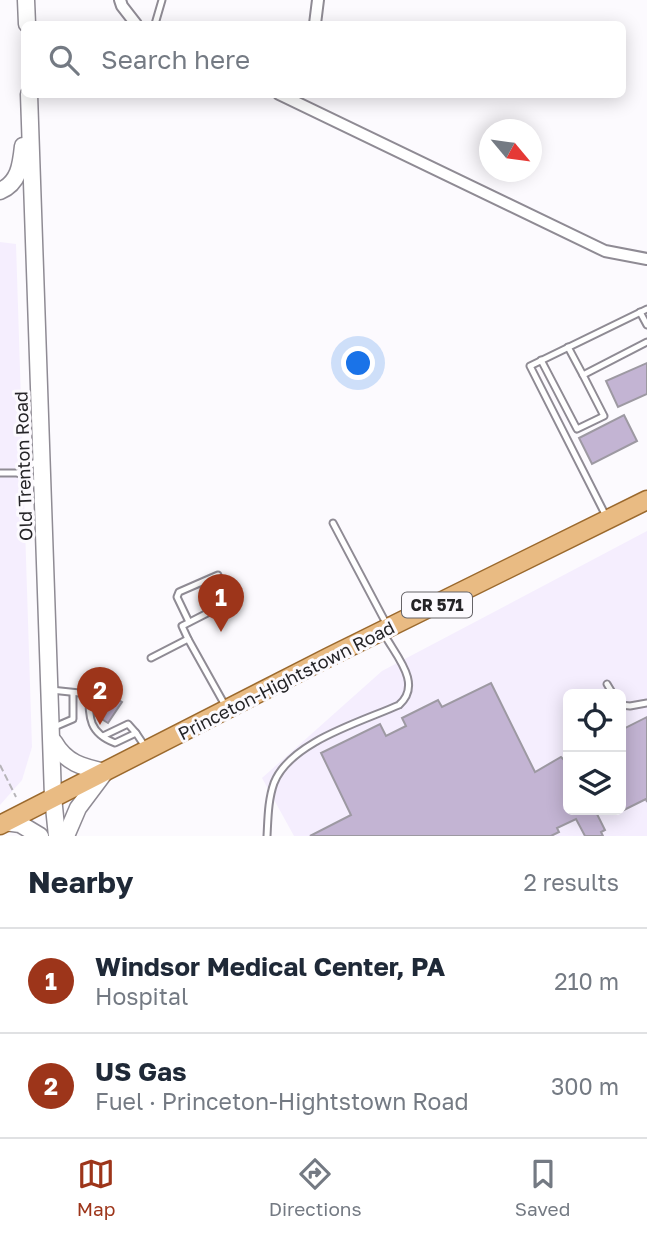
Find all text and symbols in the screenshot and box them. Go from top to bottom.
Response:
search box [21,21,626,98]
icon: search [45,41,83,79]
text: Search here [101,44,250,75]
north arrow [479,119,542,182]
your location [341,346,375,380]
street label: Old Trenton Road [9,391,37,541]
pin: 1 [198,574,244,632]
road number: CR 571 [402,592,472,618]
street label: Princeton-Hightstown Road [174,616,398,744]
pin: 2 [77,667,123,725]
map controls [563,689,626,815]
button: locate [563,689,626,752]
button: layers [563,752,626,815]
text: Nearby [28,864,133,900]
text: 2 results [523,868,619,896]
text: Windsor Medical Center, PA [95,951,445,982]
text: 1 [45,967,57,995]
text: 210 m [554,967,619,995]
text: Hospital [95,982,188,1010]
text: US Gas [95,1056,187,1087]
text: 2 [44,1072,58,1100]
text: 300 m [551,1072,619,1100]
text: Fuel · Princeton-Hightstown Road [95,1087,469,1115]
tab: Map [77,1155,115,1220]
tab: Directions [269,1155,362,1220]
tab: Saved [515,1155,570,1220]

